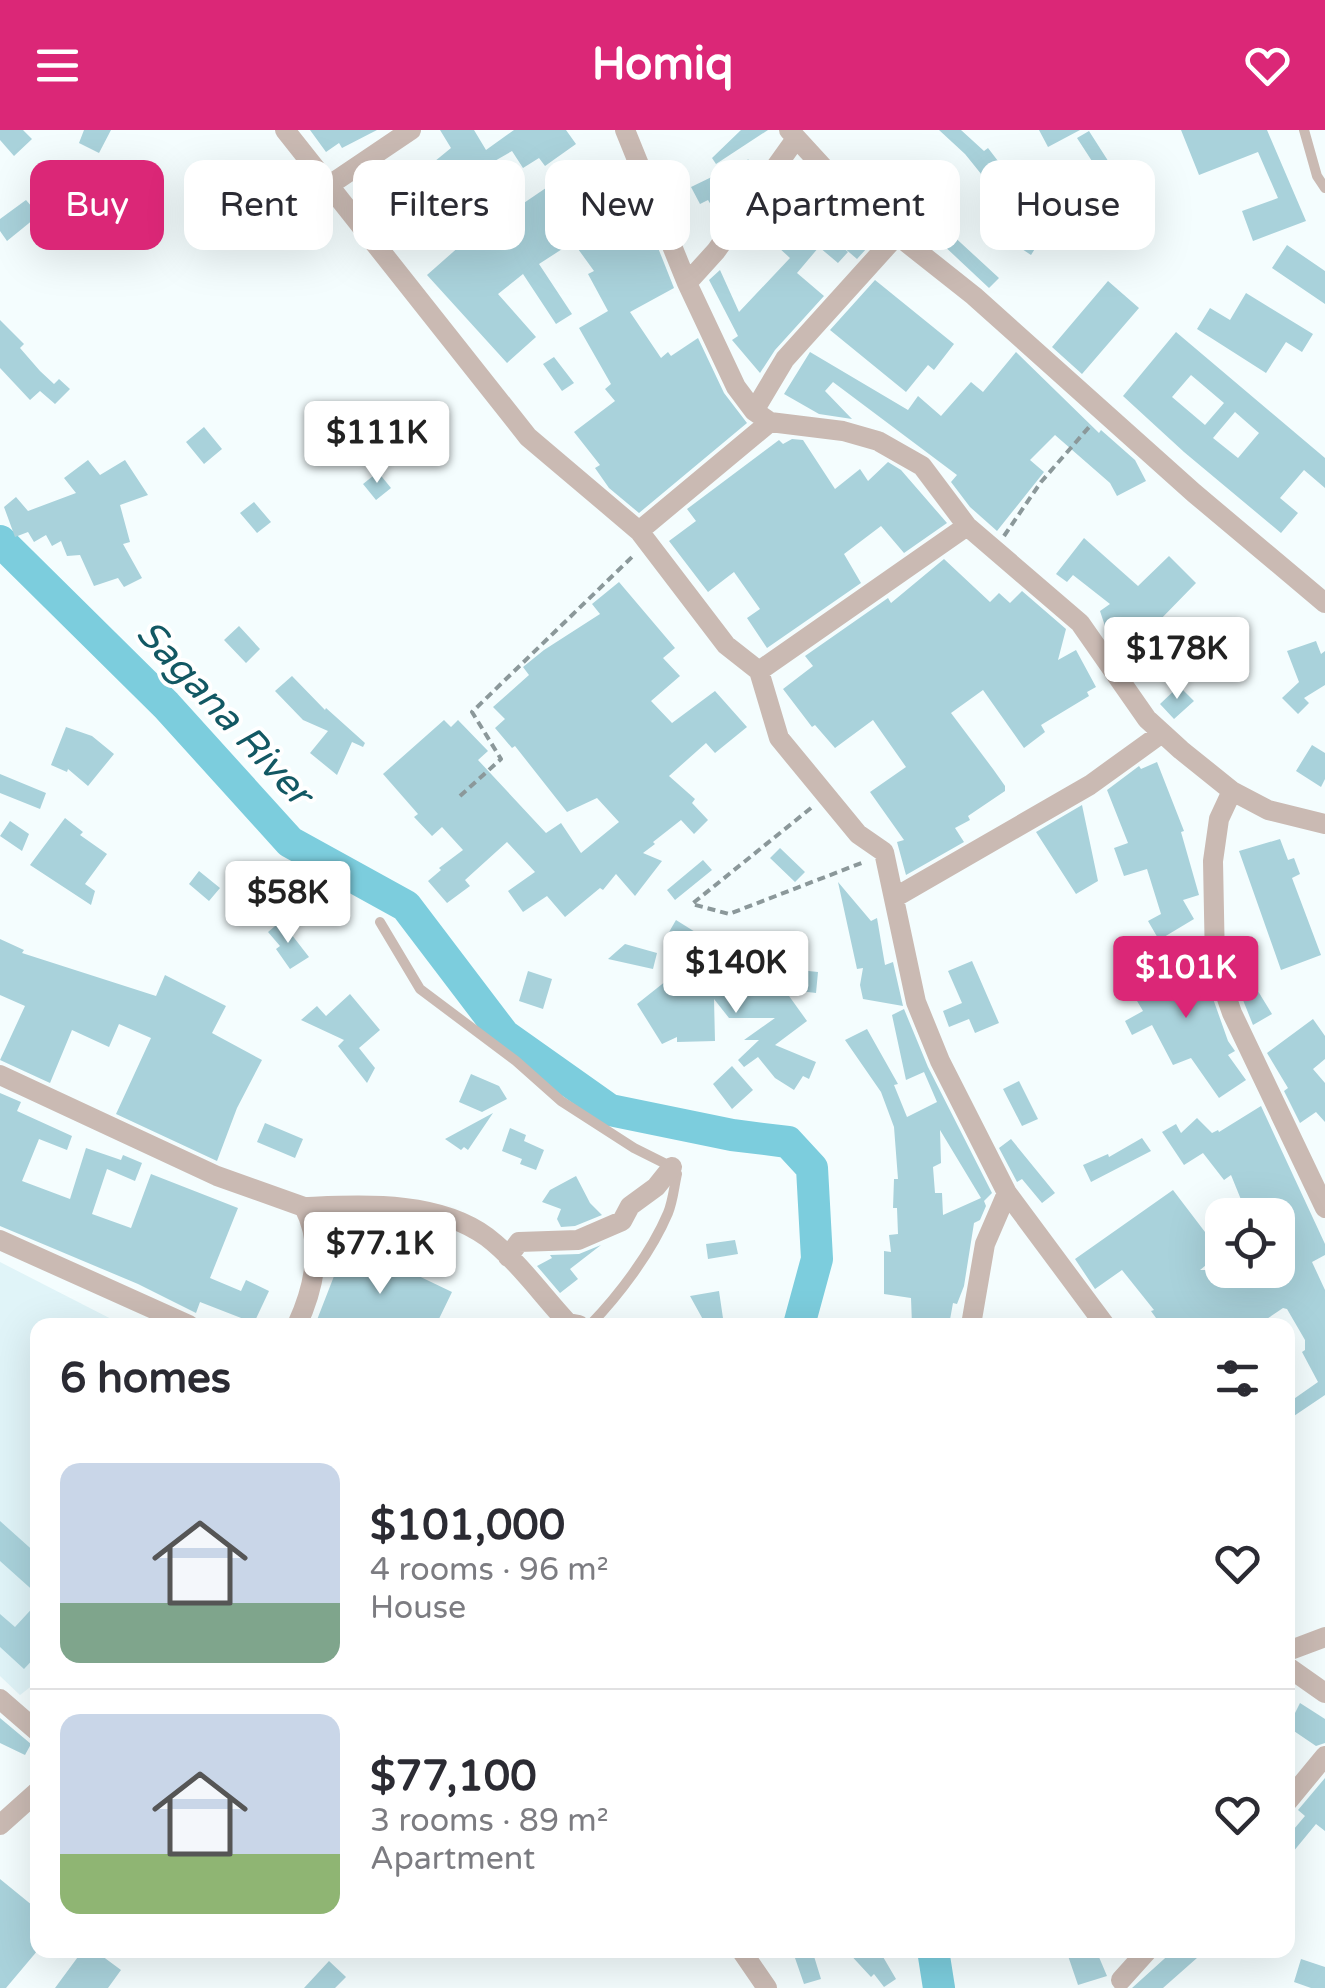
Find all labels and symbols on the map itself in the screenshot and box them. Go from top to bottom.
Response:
pin: $111K [307,401,447,486]
water label: Sagana River [126,611,325,819]
pin: $178K [1107,617,1247,702]
pin: $58K [229,861,347,946]
pin: $140K [666,931,806,1016]
pin: $101K [1116,936,1256,1021]
pin: $77.1K [299,1212,461,1297]

